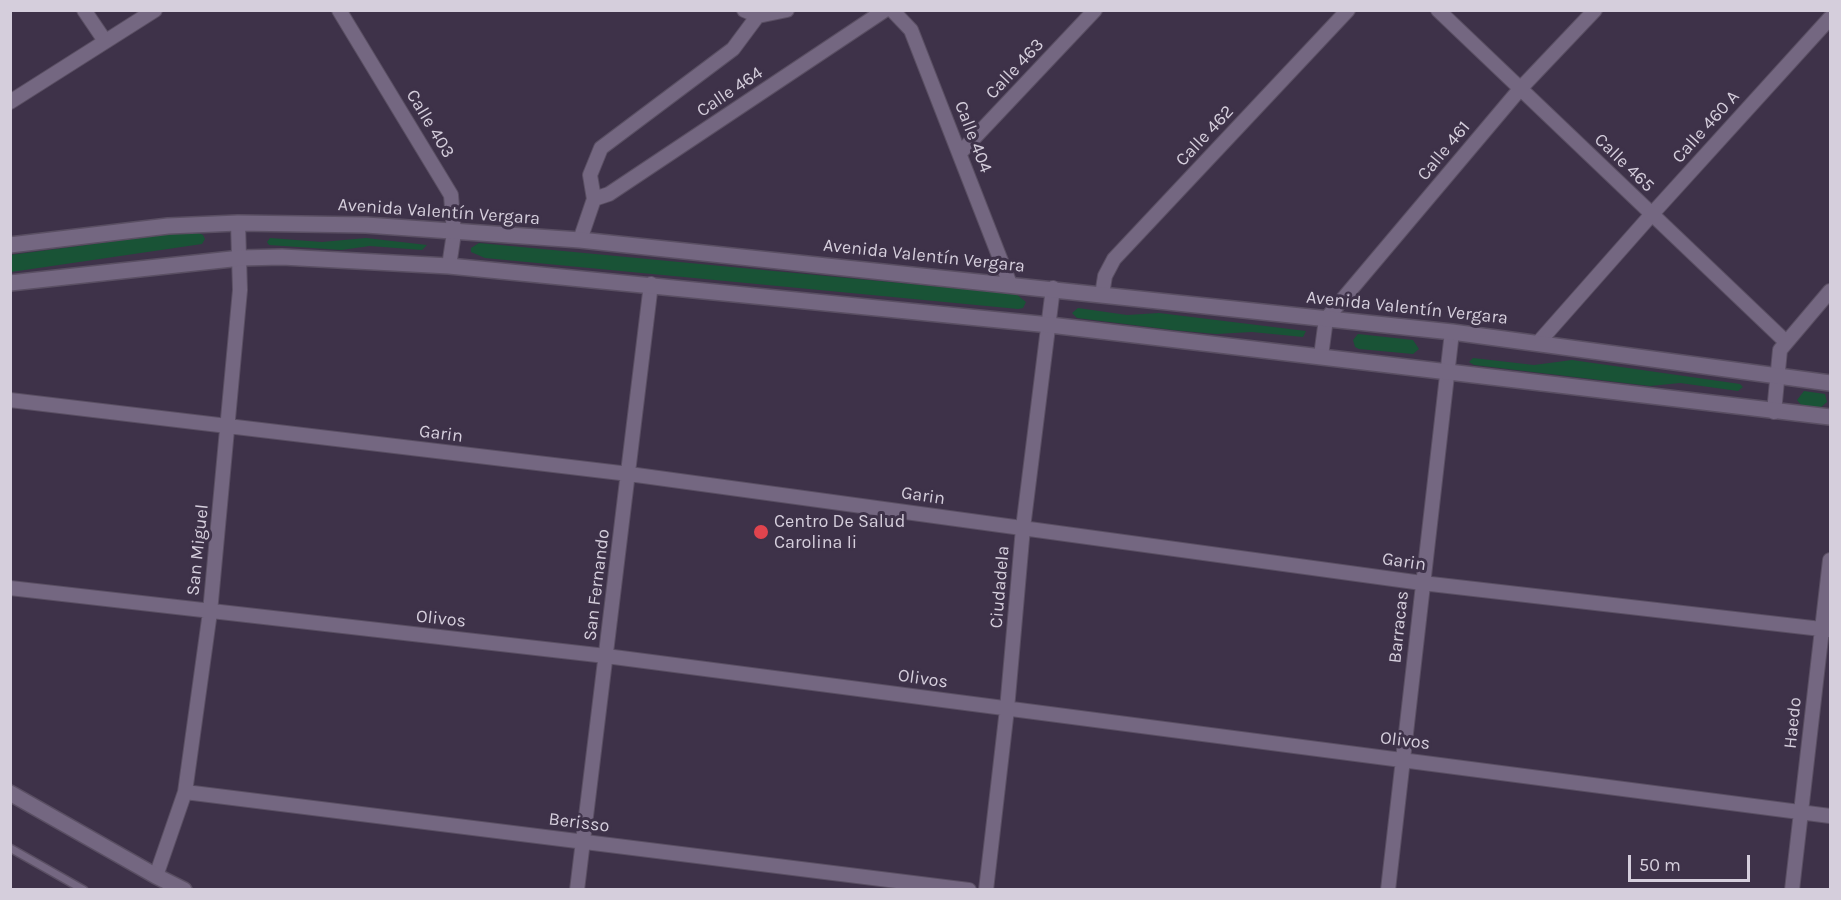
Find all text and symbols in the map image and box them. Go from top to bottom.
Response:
street label: Calle 463 [981,34,1049,104]
street label: Calle 464 [693,62,767,122]
street label: Calle 403 [401,86,459,162]
street label: Calle 460 A [1668,86,1744,168]
street label: Calle 404 [949,98,997,176]
street label: Calle 462 [1171,101,1239,171]
street label: Calle 461 [1413,117,1475,185]
street label: Calle 465 [1590,129,1658,197]
street label: Avenida Valentín Vergara [337,194,541,230]
street label: Avenida Valentín Vergara [822,235,1026,277]
street label: Avenida Valentín Vergara [1305,287,1509,329]
street label: Garin [418,421,464,447]
street label: Garin [900,482,946,510]
street label: San Miguel [182,503,214,597]
place label: Centro De Salud Carolina Ii [774,511,905,554]
marker: Centro De Salud Carolina Ii [752,523,770,541]
street label: San Fernando [579,528,615,642]
street label: Ciudadela [986,545,1014,629]
street label: Garin [1381,548,1427,576]
street label: Barracas [1384,590,1414,664]
street label: Olivos [415,606,467,632]
street label: Olivos [897,665,949,693]
street label: Haedo [1780,696,1806,750]
street label: Olivos [1379,727,1431,755]
street label: Berisso [547,809,611,837]
scale bar [1631,843,1752,881]
text: 50 m [1639,854,1681,876]

